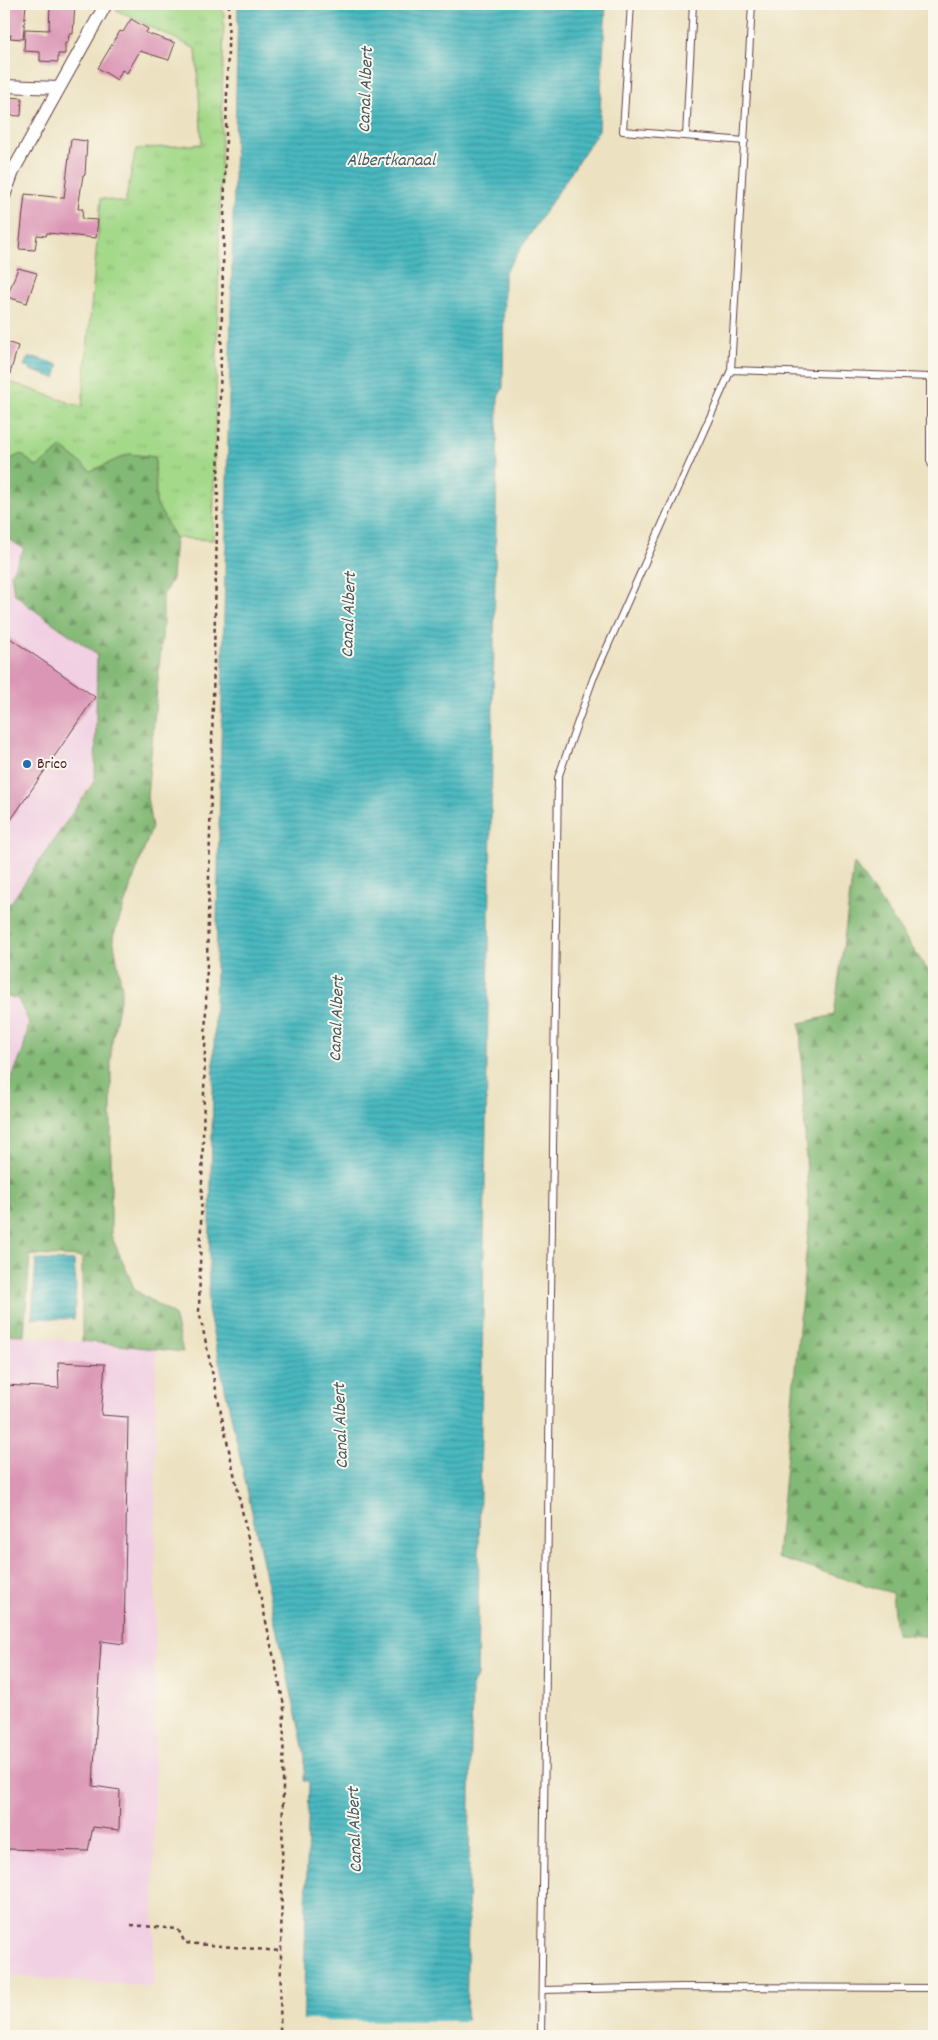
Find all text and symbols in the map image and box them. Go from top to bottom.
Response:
water label: Canal Albert [353,44,381,133]
water label: Albertkanaal [347,149,437,174]
water label: Canal Albert [336,569,364,658]
place label: Brico [37,753,67,776]
marker: Brico [21,758,33,770]
water label: Canal Albert [324,973,352,1062]
water label: Canal Albert [328,1380,356,1469]
water label: Canal Albert [342,1784,370,1873]

